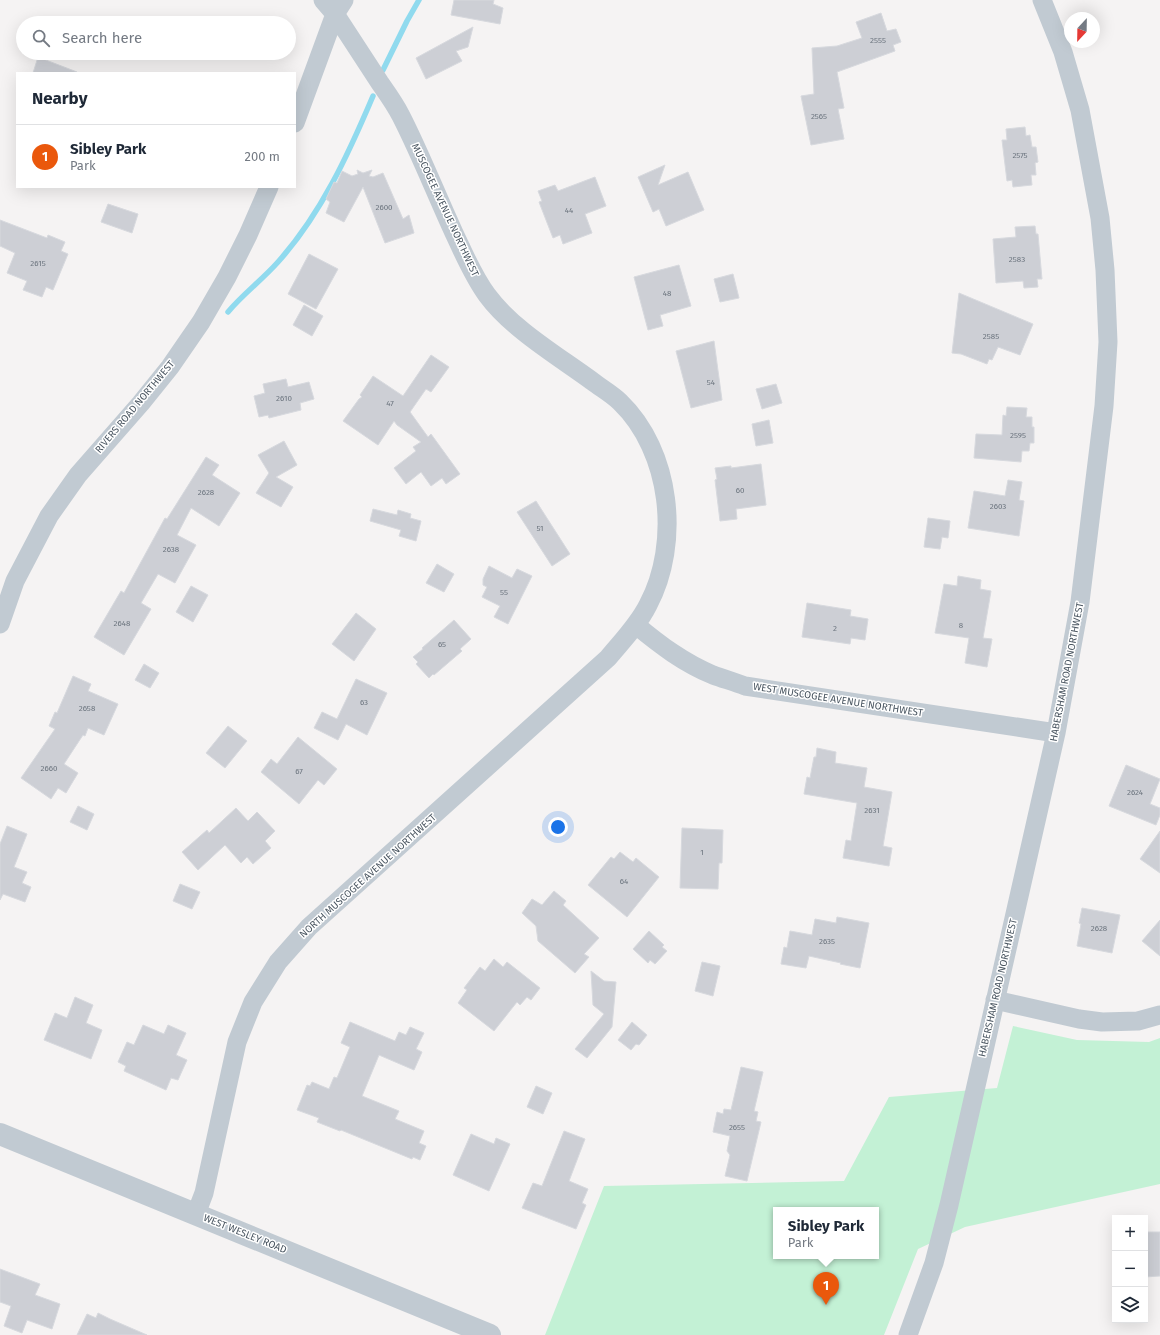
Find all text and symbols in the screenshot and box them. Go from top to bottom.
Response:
north arrow [1064,12,1100,48]
search box [16,16,296,60]
icon: search [30,27,52,49]
text: Search here [62,29,142,47]
house number: 2555 [870,36,886,45]
text: Nearby [32,88,87,109]
house number: 2565 [811,112,827,121]
text: Sibley Park [70,140,146,158]
street label: MUSCOGEE AVENUE NORTHWEST [409,142,481,279]
text: 1 [42,149,48,164]
text: 200 m [244,149,280,164]
house number: 2575 [1012,151,1028,160]
text: Park [70,158,96,173]
house number: 2600 [375,203,393,212]
house number: 44 [565,206,574,215]
house number: 2583 [1009,255,1025,264]
house number: 2615 [30,259,46,268]
house number: 48 [663,289,672,298]
house number: 2585 [983,332,999,341]
street label: RIVERS ROAD NORTHWEST [93,358,178,456]
house number: 54 [707,378,716,387]
house number: 2610 [276,394,292,403]
house number: 47 [386,399,394,408]
house number: 2595 [1010,431,1026,440]
house number: 60 [736,486,745,495]
house number: 2628 [198,488,215,497]
house number: 2603 [990,502,1006,511]
house number: 51 [536,524,544,533]
house number: 2638 [163,545,180,554]
house number: 55 [500,588,508,597]
street label: HABERSHAM ROAD NORTHWEST [1048,601,1087,743]
house number: 2648 [114,619,131,628]
house number: 8 [959,621,964,630]
house number: 2 [833,624,837,633]
house number: 65 [438,640,446,649]
street label: WEST MUSCOGEE AVENUE NORTHWEST [752,681,925,719]
house number: 63 [360,698,368,707]
house number: 2658 [79,704,96,713]
house number: 2660 [41,764,58,773]
house number: 67 [295,767,303,776]
house number: 2624 [1127,788,1144,797]
house number: 2631 [864,806,880,815]
street label: NORTH MUSCOGEE AVENUE NORTHWEST [297,811,439,940]
your location [548,817,568,837]
house number: 1 [700,848,704,857]
house number: 64 [620,877,629,886]
street label: HABERSHAM ROAD NORTHWEST [976,917,1020,1058]
house number: 2628 [1091,924,1108,933]
house number: 2635 [819,937,835,946]
house number: 2655 [729,1123,745,1132]
popup [773,1207,879,1259]
street label: WEST WESLEY ROAD [202,1212,288,1256]
map controls [1112,1215,1148,1323]
button: + [1112,1215,1148,1251]
text: Sibley Park [788,1217,864,1235]
text: Park [788,1235,813,1250]
button: − [1112,1251,1148,1287]
pin: 1 [813,1272,839,1305]
button: layers [1112,1287,1148,1323]

